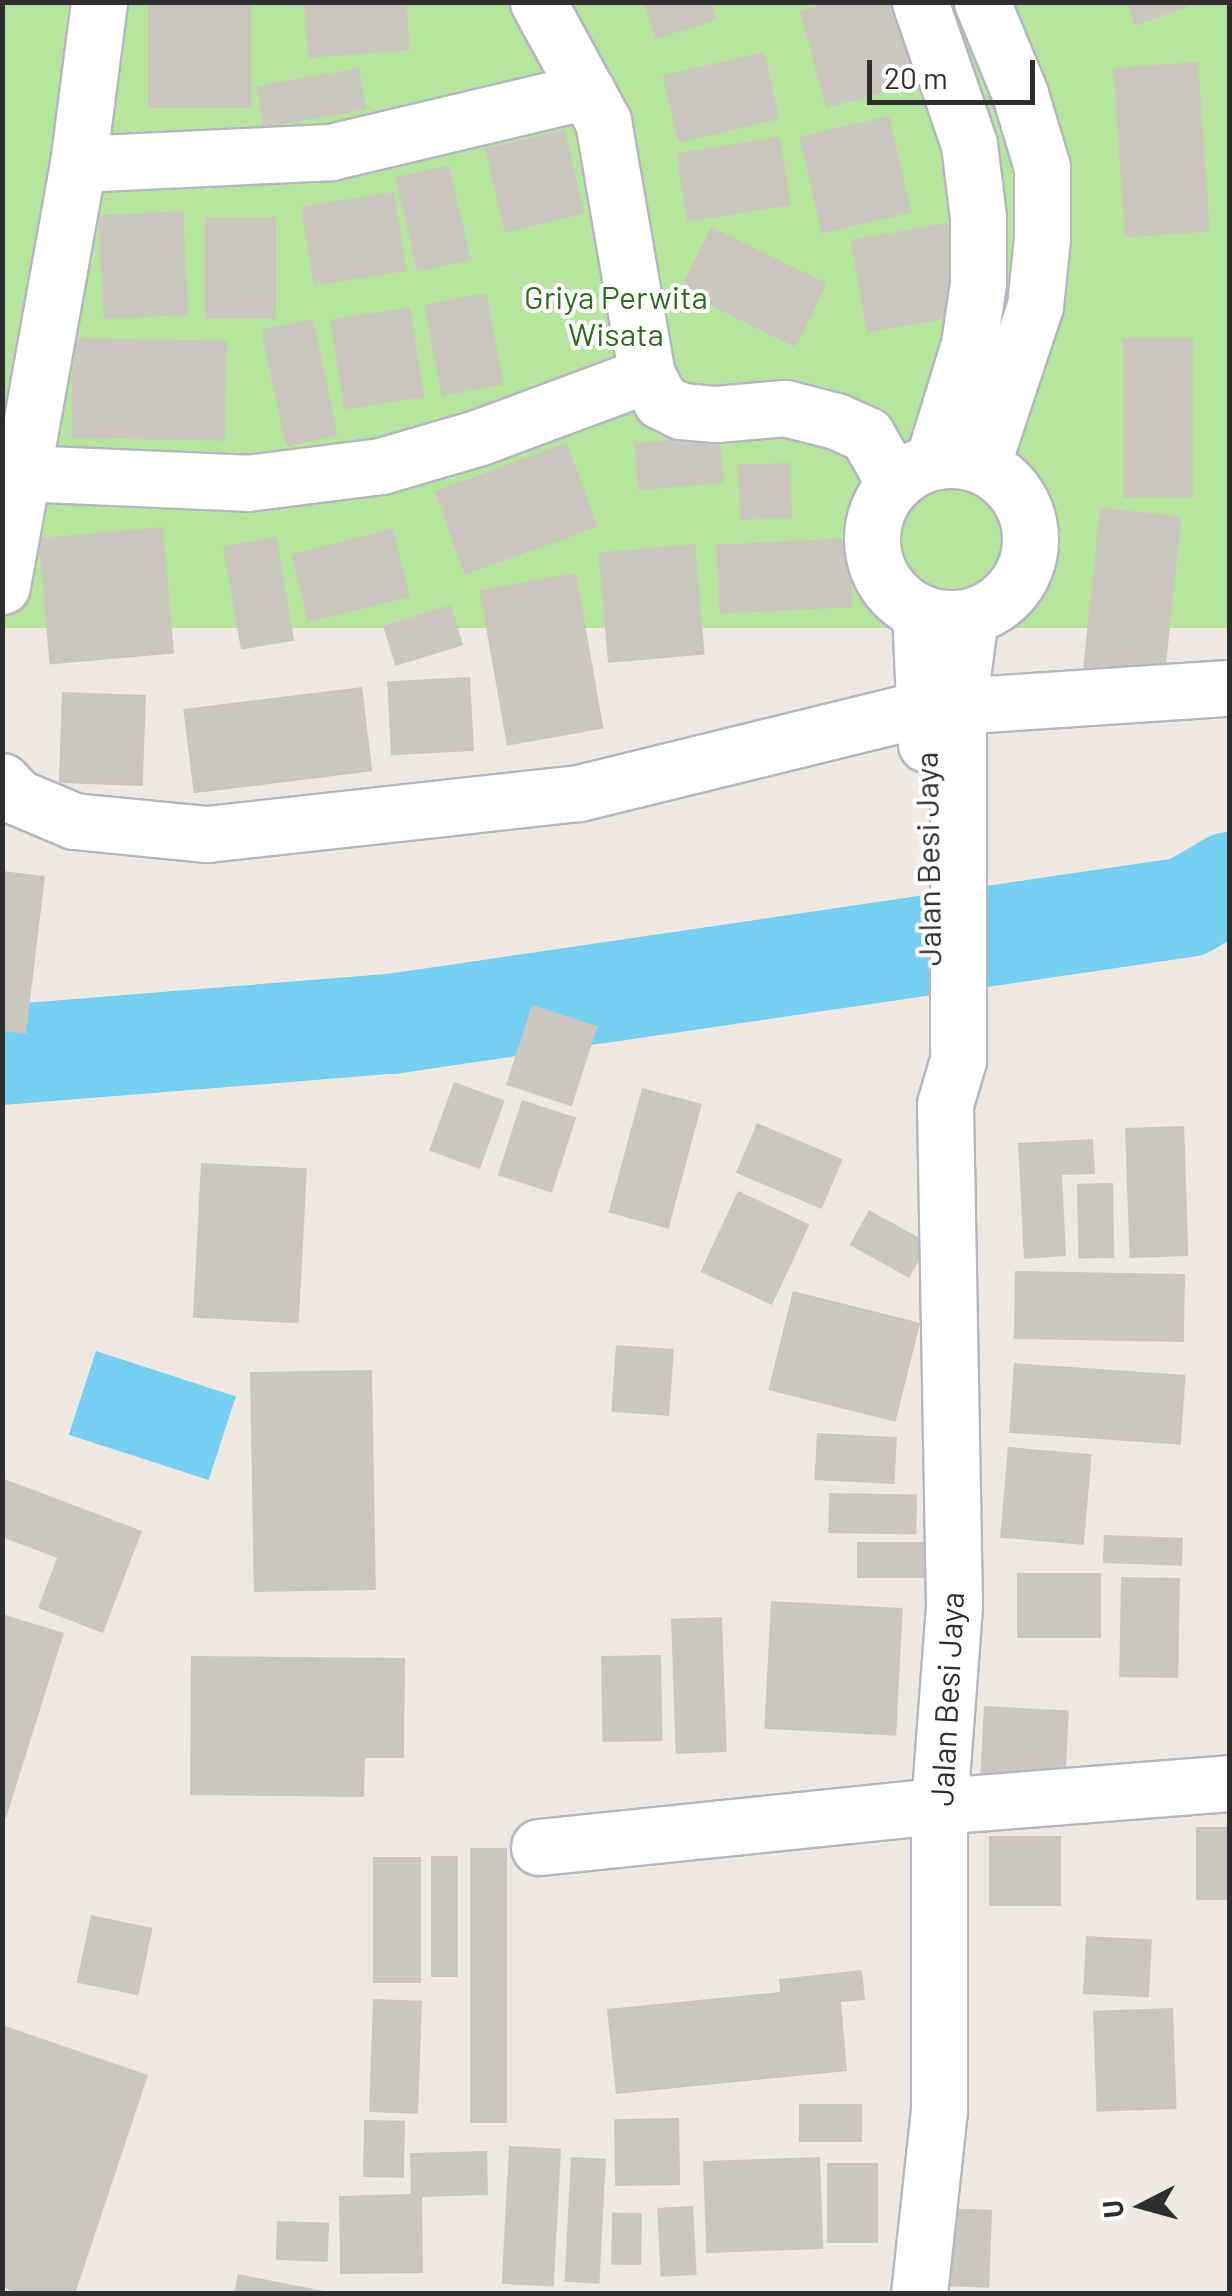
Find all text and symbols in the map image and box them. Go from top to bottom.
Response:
scale bar [872,40,1040,102]
text: 20 m [884,59,948,95]
park label: Griya Perwita Wisata [524,278,708,353]
street label: Jalan Besi Jaya [906,752,948,966]
street label: Jalan Besi Jaya [921,1591,971,1807]
north arrow [1092,2156,1192,2256]
text: U [1094,2199,1130,2220]

